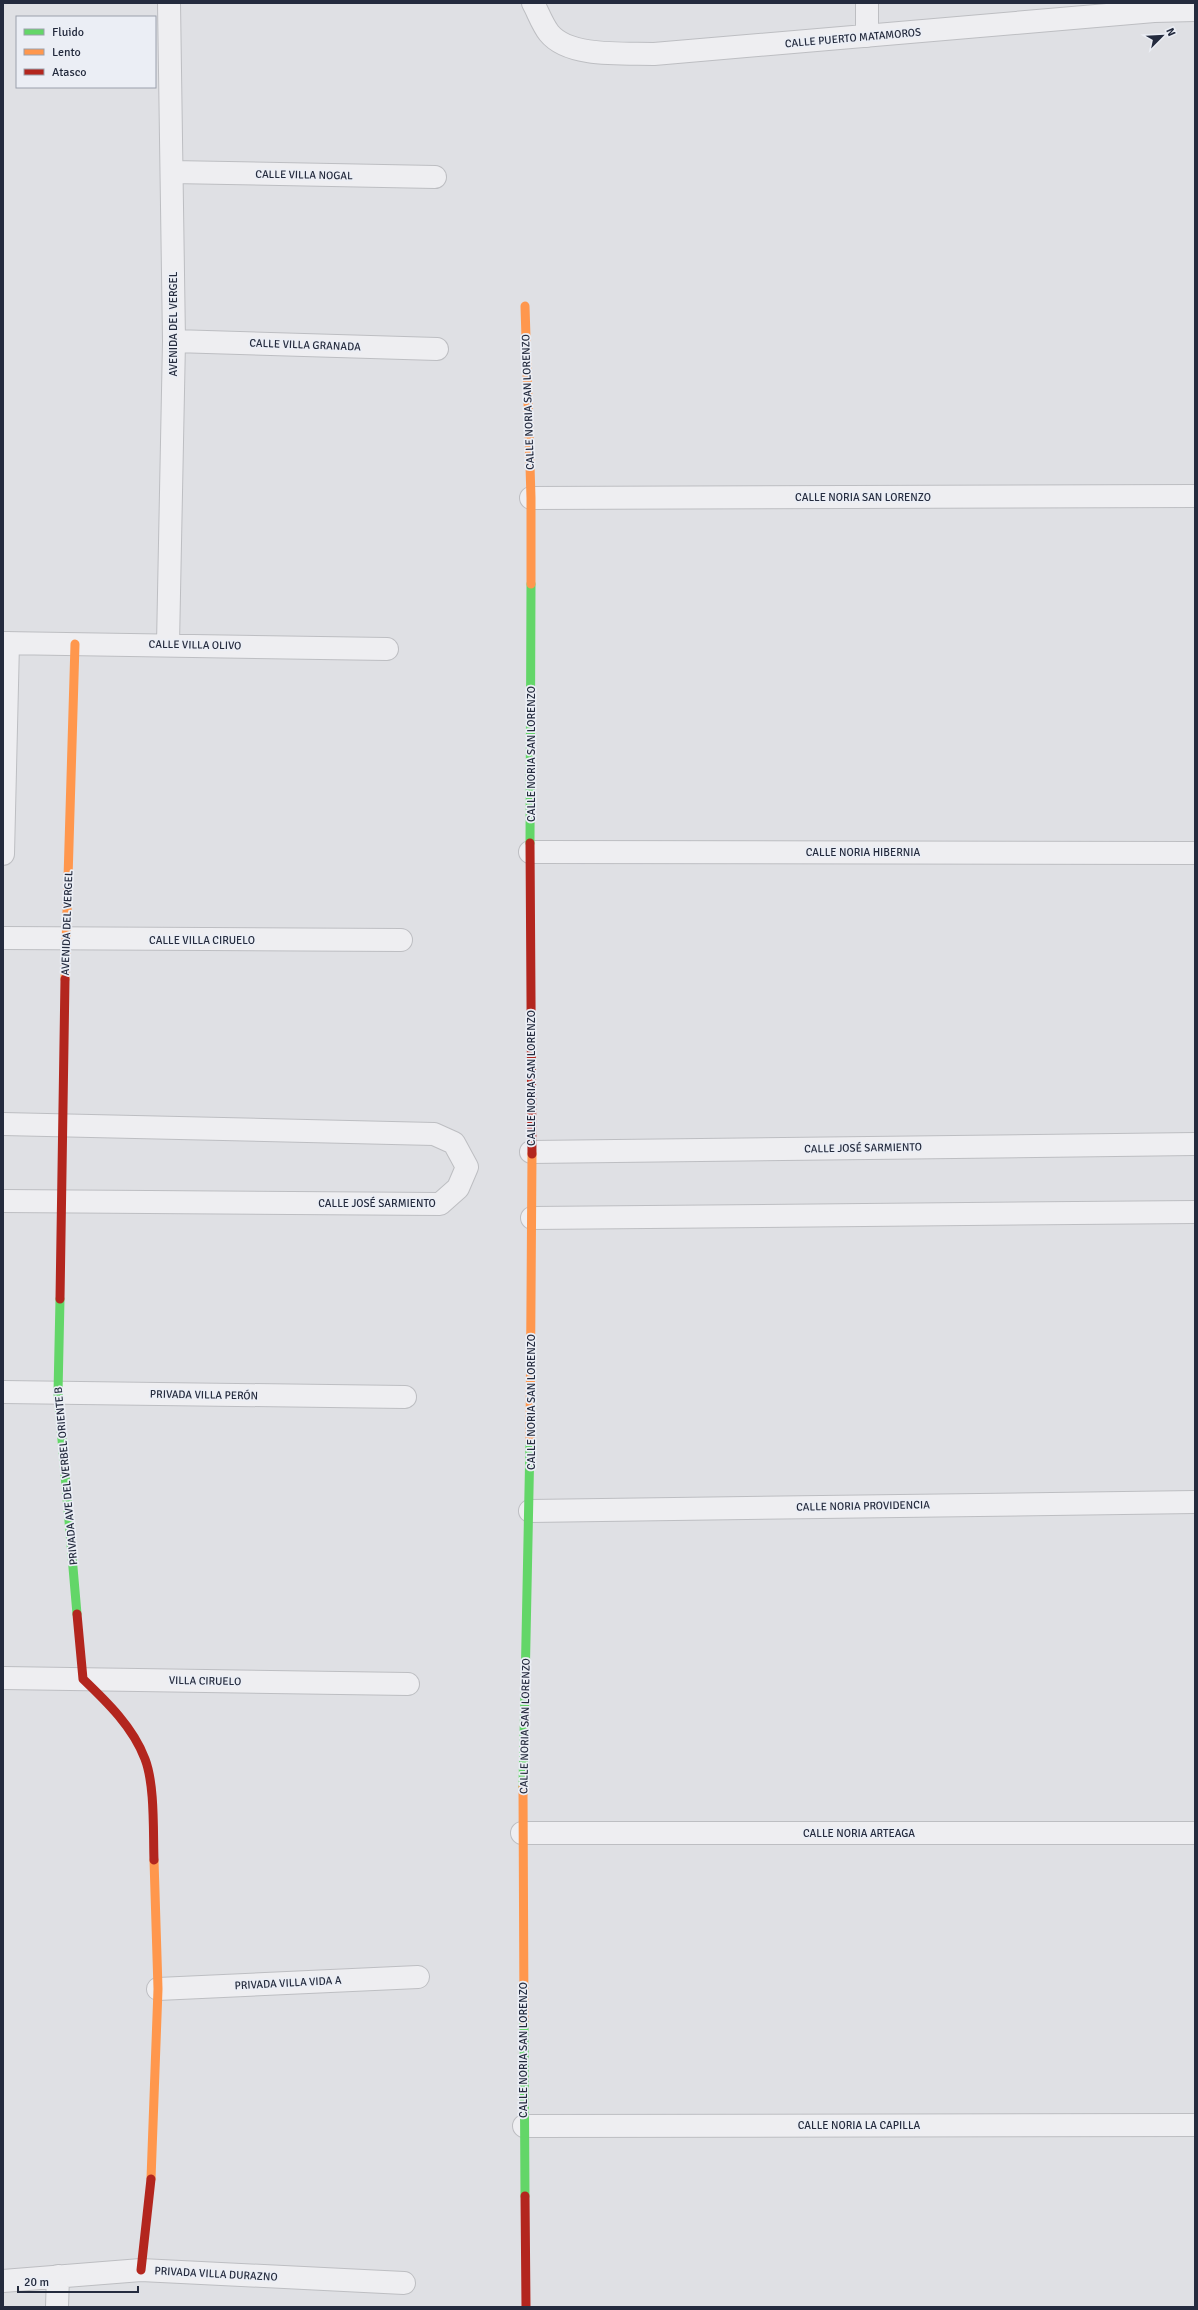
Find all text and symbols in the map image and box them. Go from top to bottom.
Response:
legend [16,16,156,88]
north arrow [1142,16,1182,56]
text: Fluido [52,25,84,40]
street label: CALLE PUERTO MATAMOROS [784,26,922,50]
text: N [1163,26,1178,38]
text: Lento [52,45,81,60]
text: Atasco [52,65,87,80]
street label: CALLE VILLA NOGAL [255,168,353,182]
street label: AVENIDA DEL VERGEL [167,271,180,376]
street label: CALLE NORIA SAN LORENZO [519,334,537,470]
street label: CALLE VILLA GRANADA [249,337,361,353]
street label: CALLE NORIA SAN LORENZO [795,491,931,504]
street label: CALLE VILLA OLIVO [149,638,241,652]
street label: CALLE NORIA SAN LORENZO [525,686,538,822]
street label: CALLE NORIA HIBERNIA [806,846,921,859]
street label: AVENIDA DEL VERGEL [59,870,75,976]
street label: CALLE VILLA CIRUELO [149,934,255,947]
street label: CALLE NORIA SAN LORENZO [525,1010,538,1146]
street label: CALLE JOSÉ SARMIENTO [804,1139,922,1156]
street label: CALLE JOSÉ SARMIENTO [318,1196,436,1210]
street label: CALLE NORIA SAN LORENZO [525,1334,538,1470]
street label: PRIVADA AVE DEL VERBEL ORIENTE B [52,1386,80,1566]
street label: PRIVADA VILLA PERÓN [150,1387,258,1402]
street label: CALLE NORIA PROVIDENCIA [796,1498,930,1514]
street label: CALLE NORIA SAN LORENZO [517,1658,533,1794]
street label: VILLA CIRUELO [169,1674,241,1688]
street label: CALLE NORIA ARTEAGA [803,1827,915,1840]
street label: PRIVADA VILLA VIDA A [234,1974,342,1992]
street label: CALLE NORIA SAN LORENZO [517,1982,530,2118]
street label: CALLE NORIA LA CAPILLA [798,2119,921,2132]
street label: PRIVADA VILLA DURAZNO [154,2264,278,2284]
scale bar [18,2268,138,2294]
text: 20 m [24,2275,49,2290]

